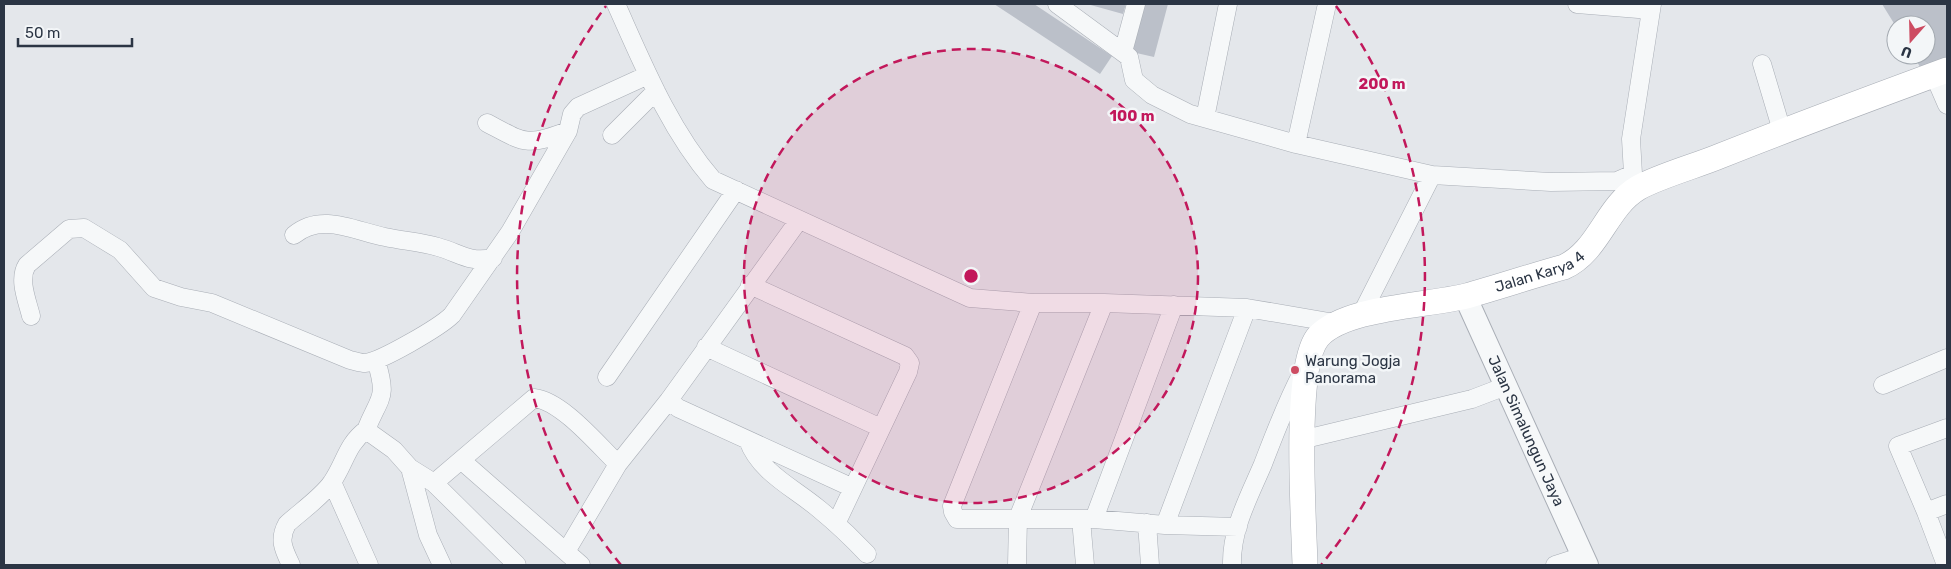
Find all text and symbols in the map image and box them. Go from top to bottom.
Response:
scale bar [18,15,131,47]
north arrow [1886,15,1936,65]
text: 50 m [25,24,60,42]
text: U [1899,42,1914,61]
text: 200 m [1358,75,1406,93]
text: 100 m [1110,107,1154,125]
street label: Jalan Karya 4 [1493,247,1589,296]
centre of rings [962,267,980,285]
place label: Warung Jogja Panorama [1305,352,1401,387]
street label: Jalan Simalungun Jaya [1484,353,1568,509]
marker: Warung Jogja Panorama [1289,364,1301,376]

